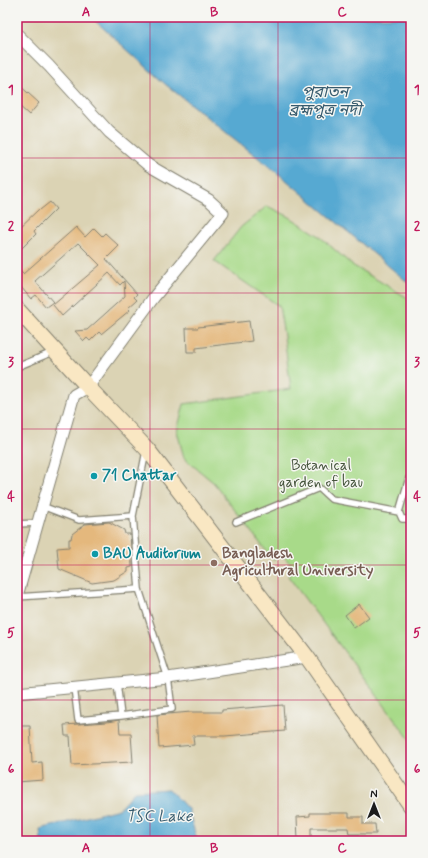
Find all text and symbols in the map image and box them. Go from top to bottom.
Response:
text: A [82,4,90,21]
text: B [210,4,219,21]
text: C [337,4,347,21]
text: 1 [8,82,14,99]
water label: পুরাতন ব্রহ্মপুত্র নদী [289,82,364,121]
text: 1 [414,82,420,99]
text: 2 [8,218,15,235]
text: 2 [414,218,421,235]
text: 3 [8,354,14,371]
text: 3 [414,354,420,371]
park label: Botanical garden of bau [279,456,363,493]
place label: 71 Chattar [102,466,177,486]
marker: 71 Chattar [89,471,99,481]
text: 4 [7,489,15,506]
text: 4 [413,489,421,506]
place label: BAU Auditorium [103,544,201,564]
place label: Bangladesh Agricultural University [222,544,374,582]
marker: BAU Auditorium [90,549,100,559]
marker: Bangladesh Agricultural University [209,558,219,568]
text: 5 [7,625,15,642]
text: 5 [413,625,421,642]
text: 6 [8,761,15,778]
text: 6 [414,761,421,778]
north arrow [354,784,394,824]
text: N [370,788,378,802]
water label: TSC Lake [126,806,193,827]
text: A [82,840,90,857]
text: B [210,840,219,857]
text: C [337,840,347,857]

